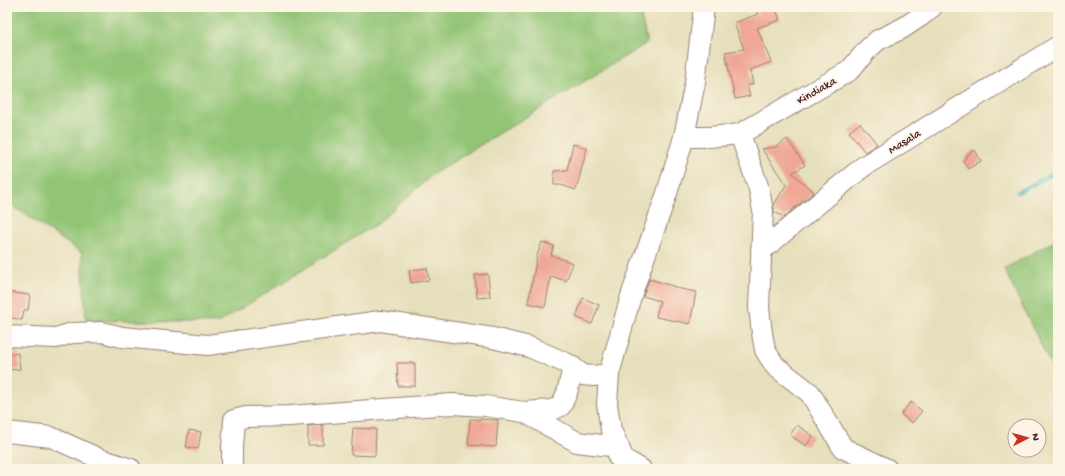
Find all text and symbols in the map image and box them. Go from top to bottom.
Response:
street label: Kindiaka [795,75,840,109]
street label: Masala [886,127,924,158]
north arrow [1007,418,1047,458]
text: N [1029,433,1041,441]

